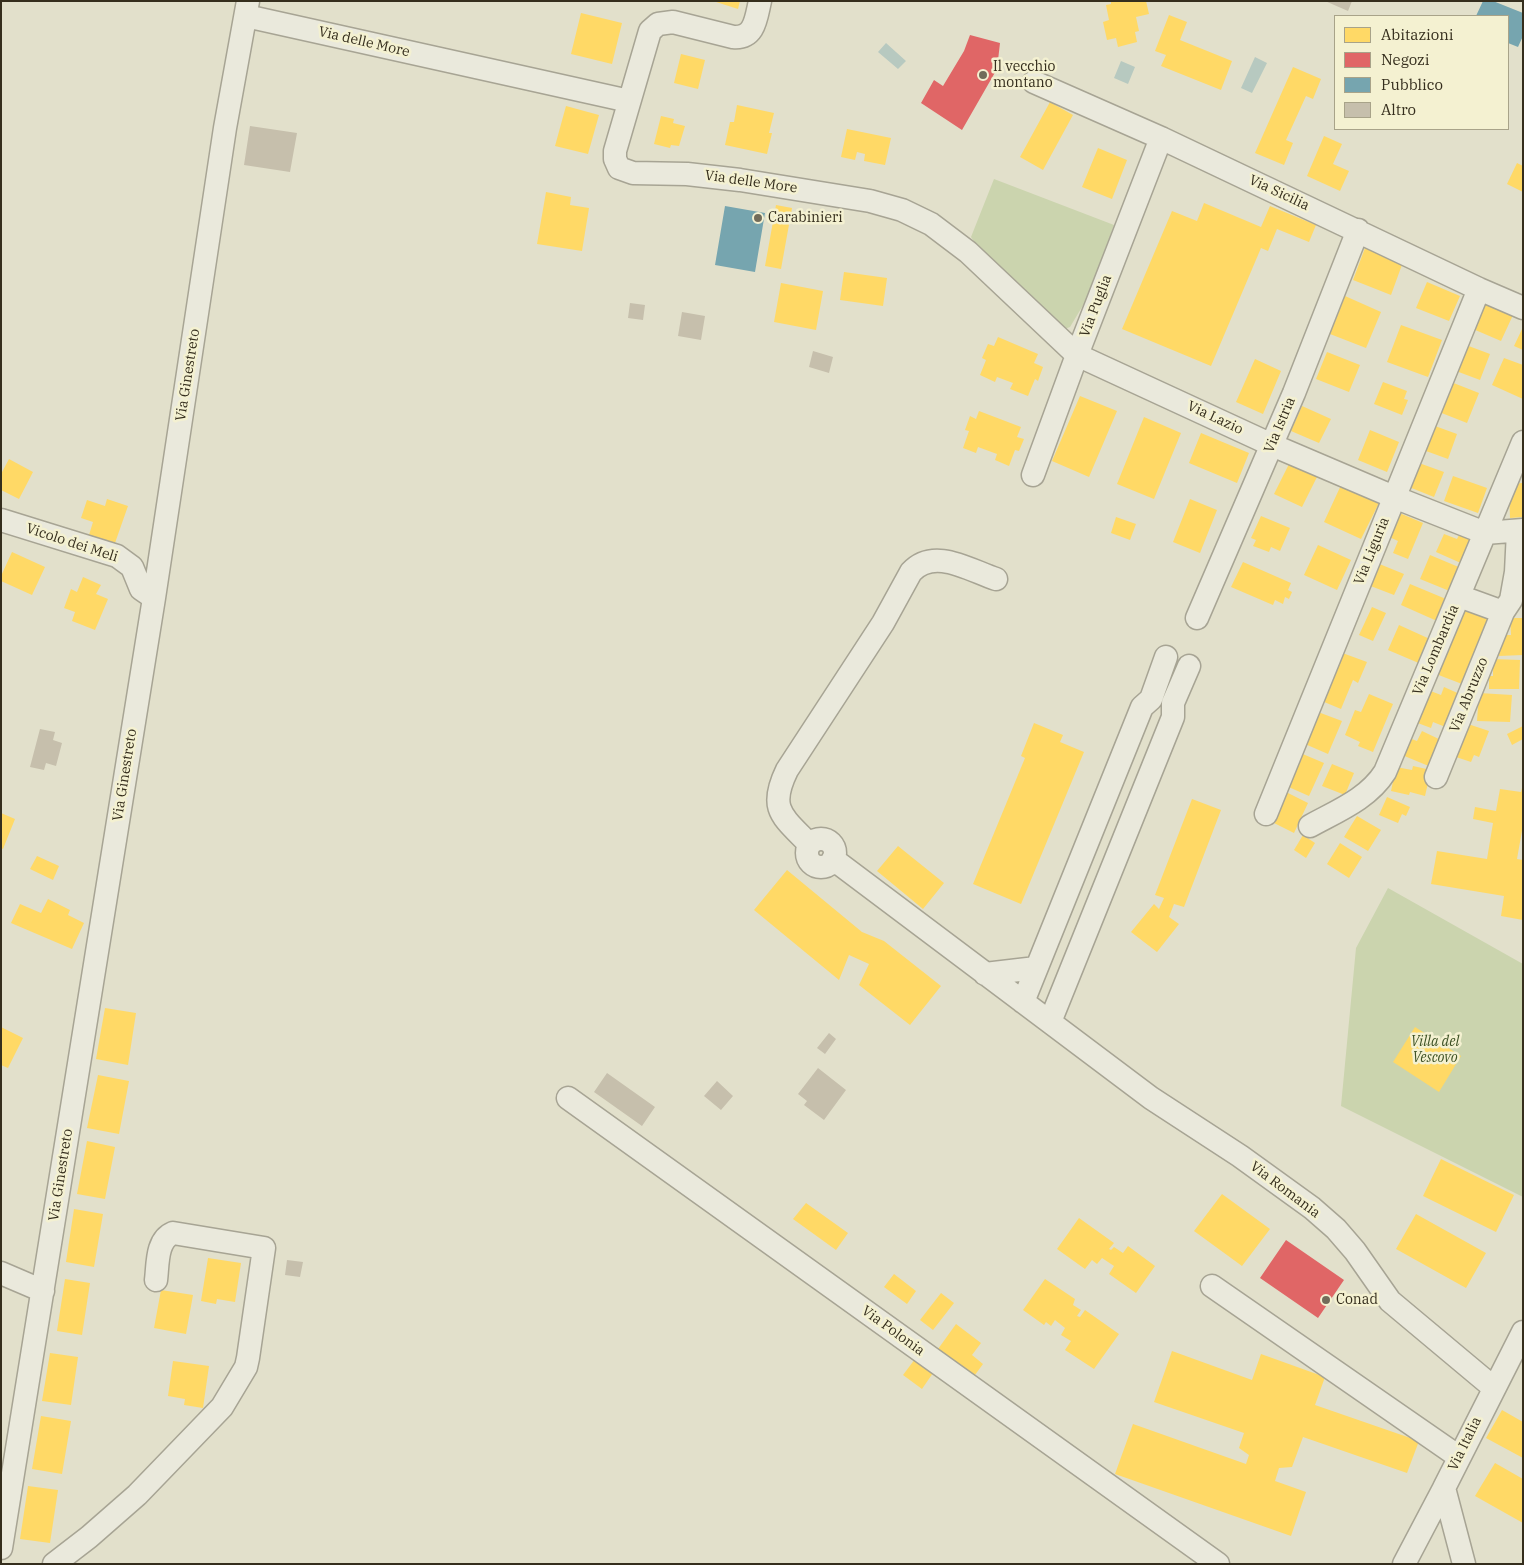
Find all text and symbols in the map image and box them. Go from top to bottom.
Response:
legend [1334,15,1509,130]
street label: Via delle More [317,23,411,61]
text: Abitazioni [1381,25,1454,44]
text: Negozi [1381,50,1429,69]
place label: Il vecchio montano [993,59,1055,92]
marker: Il vecchio montano [977,69,989,81]
text: Pubblico [1381,75,1443,94]
text: Altro [1381,100,1416,119]
street label: Via delle More [704,167,798,197]
street label: Via Sicilia [1246,172,1312,214]
place label: Carabinieri [768,210,843,226]
marker: Carabinieri [752,212,764,224]
street label: Via Puglia [1076,272,1116,340]
street label: Via Ginestreto [172,328,204,422]
street label: Via Istria [1261,395,1299,455]
street label: Via Lazio [1184,398,1246,438]
street label: Via Liguria [1351,515,1393,587]
street label: Vicolo dei Meli [24,520,120,566]
street label: Via Lombardia [1409,602,1463,698]
street label: Via Abruzzo [1446,655,1492,735]
street label: Via Ginestreto [109,728,141,822]
park label: Villa del Vescovo [1411,1034,1459,1066]
street label: Via Ginestreto [45,1128,77,1222]
street label: Via Romania [1247,1158,1323,1222]
place label: Conad [1336,1292,1378,1308]
marker: Conad [1320,1294,1332,1306]
street label: Via Polonia [858,1303,928,1359]
street label: Via Italia [1445,1414,1485,1474]

